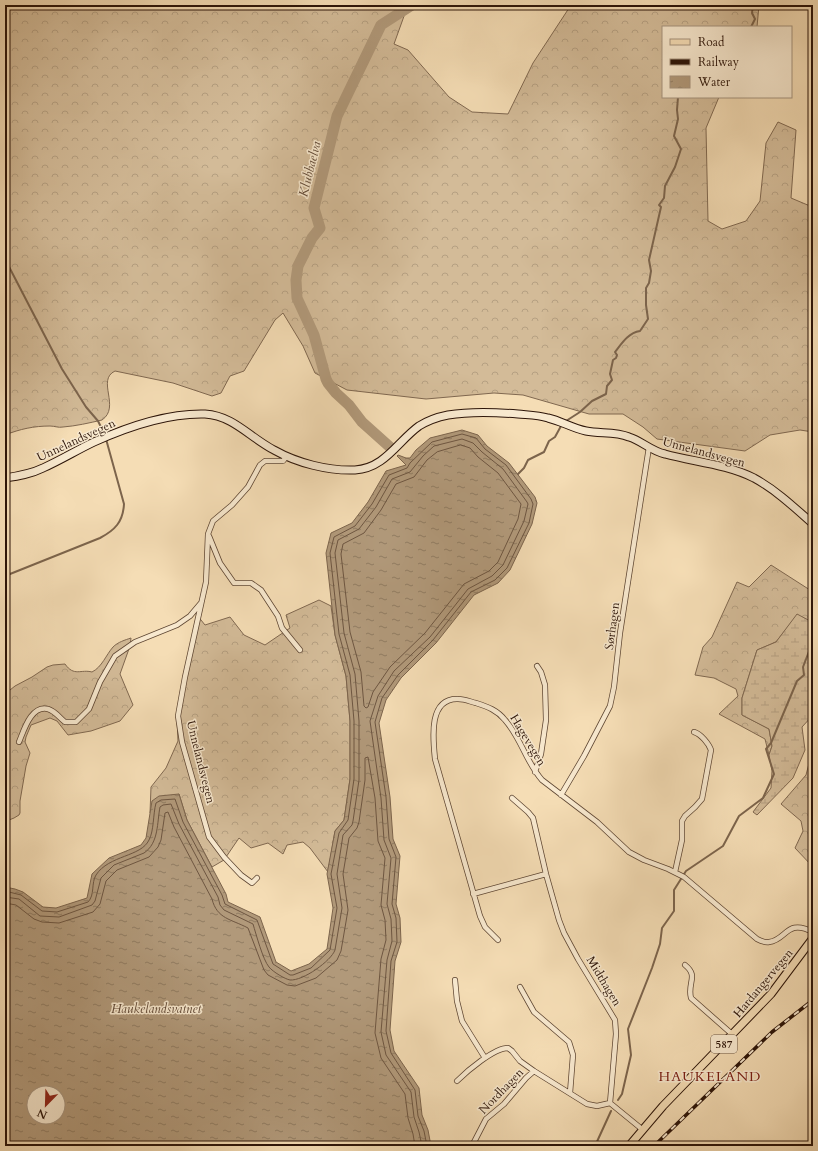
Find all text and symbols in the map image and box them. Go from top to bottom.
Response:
legend [662,26,792,98]
text: Road [698,34,725,50]
text: Railway [698,54,740,70]
text: Water [697,74,731,90]
water label: Klubbaelva [294,139,326,199]
street label: Unnelandsvegen [34,415,118,465]
street label: Unnelandsvegen [661,433,747,471]
street label: Sørhagen [601,601,623,651]
street label: Hagevegen [506,711,550,769]
street label: Unnelandsvegen [183,719,219,805]
street label: Hardangervegen [730,945,797,1021]
street label: Midthagen [583,953,625,1009]
water label: Haukelandsvatnet [111,1000,201,1018]
road number: 587 [711,1035,737,1053]
street label: Nordhagen [475,1064,527,1118]
district label: HAUKELAND [659,1067,761,1086]
north arrow [26,1085,66,1125]
text: N [35,1105,50,1123]

